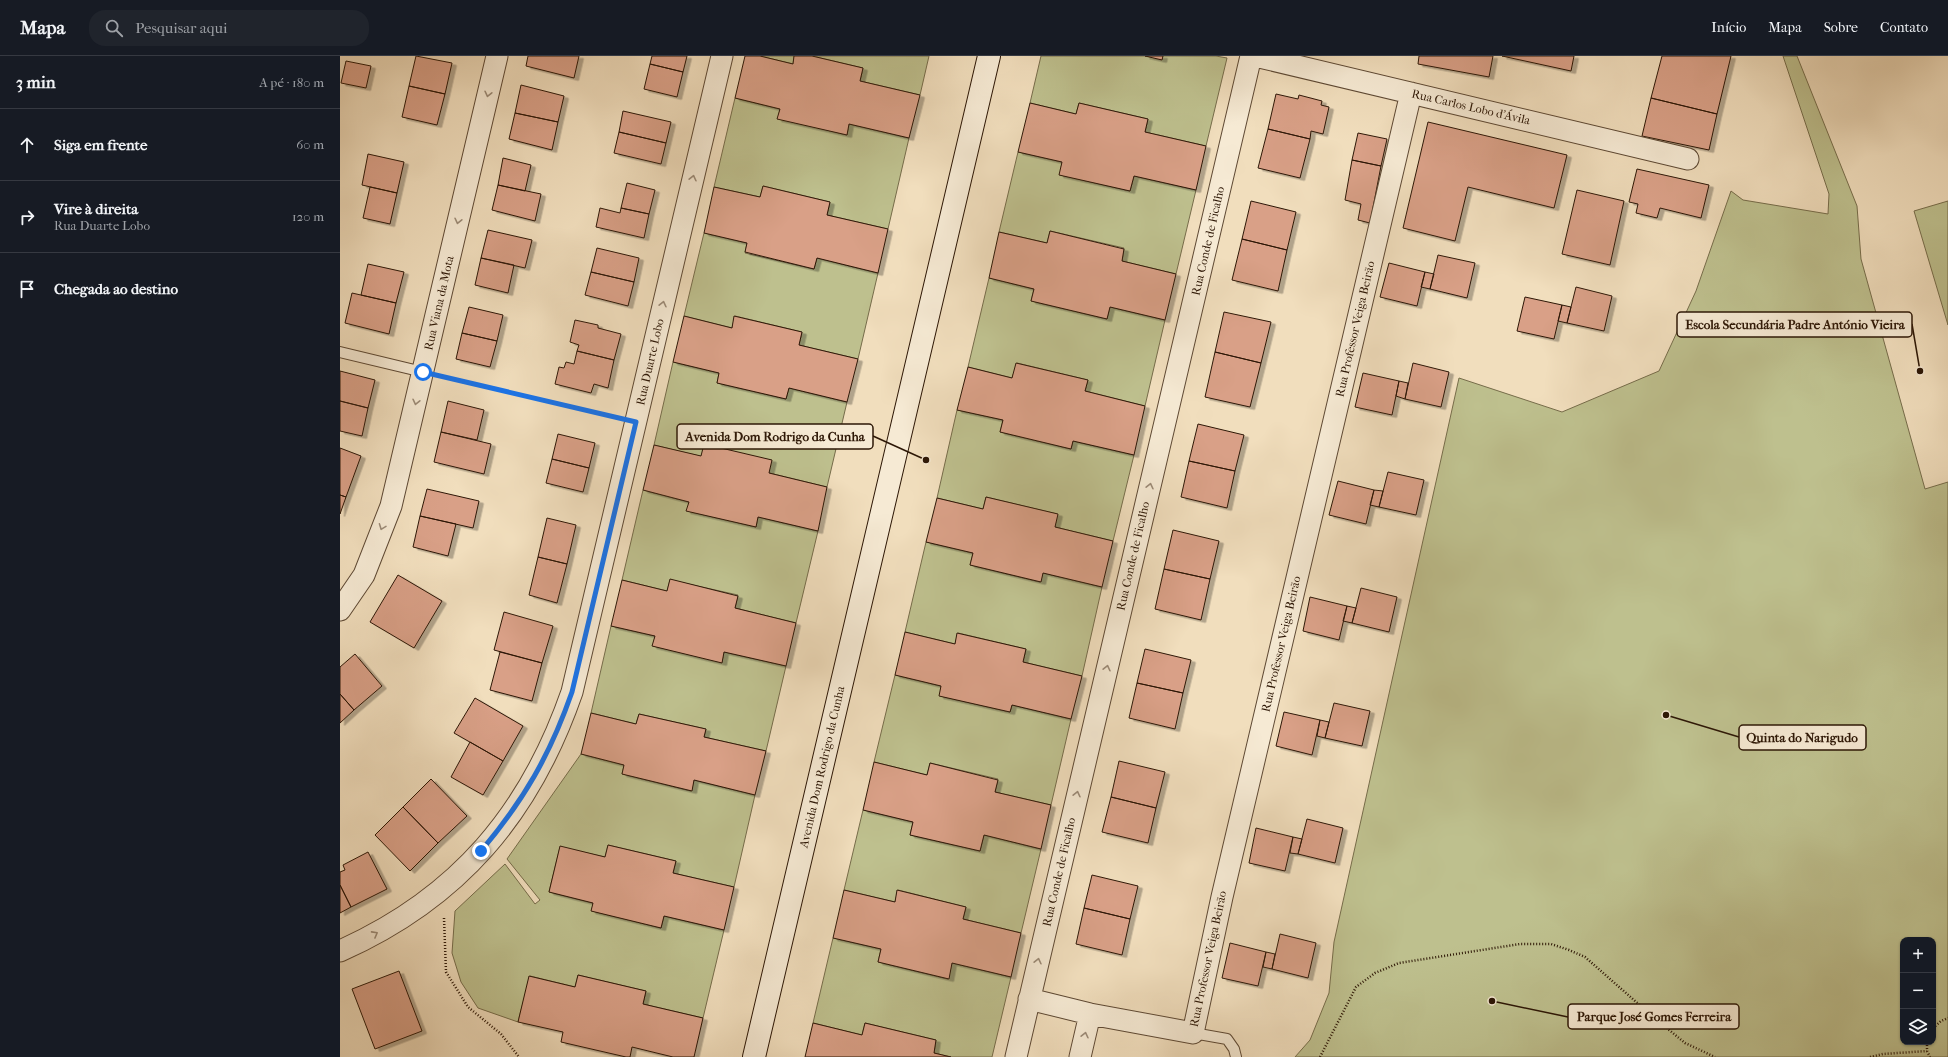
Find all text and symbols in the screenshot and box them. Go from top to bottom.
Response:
search box [89,10,369,46]
text: Mapa [20,17,65,39]
icon: search [103,17,125,39]
text: Pesquisar aqui [135,19,227,37]
text: Início [1711,19,1746,36]
text: Mapa [1768,19,1802,36]
text: Sobre [1824,19,1858,36]
text: Contato [1880,19,1928,36]
text: 3 min [16,72,56,92]
text: A pé · 180 m [259,75,324,90]
street label: Rua Carlos Lobo d'Ávila [1410,86,1532,128]
one-way arrow [485,91,493,97]
icon: ahead [16,134,38,156]
text: Siga em frente [54,136,147,154]
text: 60 m [296,137,324,152]
one-way arrow [688,175,697,182]
street label: Rua Conde de Ficalho [1189,185,1227,297]
text: Vire à direita [54,200,138,218]
icon: right [16,206,38,228]
text: 120 m [292,209,324,224]
one-way arrow [455,217,463,224]
text: Rua Duarte Lobo [54,218,150,233]
street label: Rua Viana da Mota [421,254,457,352]
street label: Rua Professor Veiga Beirão [1333,260,1377,398]
icon: arrive [16,278,38,300]
text: Chegada ao destino [54,280,178,298]
one-way arrow [659,301,667,308]
callout: Escola Secundária Padre António Vieira [1677,312,1912,337]
street label: Rua Duarte Lobo [633,317,667,407]
text: Escola Secundária Padre António Vieira [1685,317,1906,332]
route start [414,363,432,381]
one-way arrow [412,398,420,405]
callout: Avenida Dom Rodrigo da Cunha [677,424,873,449]
text: Avenida Dom Rodrigo da Cunha [684,429,866,445]
one-way arrow [1145,483,1154,490]
street label: Rua Conde de Ficalho [1114,500,1152,612]
one-way arrow [379,523,387,530]
street label: Rua Professor Veiga Beirão [1259,575,1303,713]
one-way arrow [1103,664,1111,671]
street label: Avenida Dom Rodrigo da Cunha [796,684,848,850]
callout: Quinta do Narigudo [1739,725,1866,750]
text: Quinta do Narigudo [1746,730,1858,746]
one-way arrow [1073,791,1081,797]
street label: Rua Conde de Ficalho [1040,816,1078,928]
route end [472,842,490,860]
street label: Rua Professor Veiga Beirão [1187,890,1229,1028]
one-way arrow [371,931,378,938]
map controls [1900,937,1936,1045]
button: + [1900,937,1936,973]
one-way arrow [1033,958,1042,965]
button: − [1900,973,1936,1009]
callout: Parque José Gomes Ferreira [1568,1004,1739,1029]
text: Parque José Gomes Ferreira [1577,1009,1732,1025]
button: layers [1900,1009,1936,1045]
one-way arrow [1080,1032,1088,1039]

